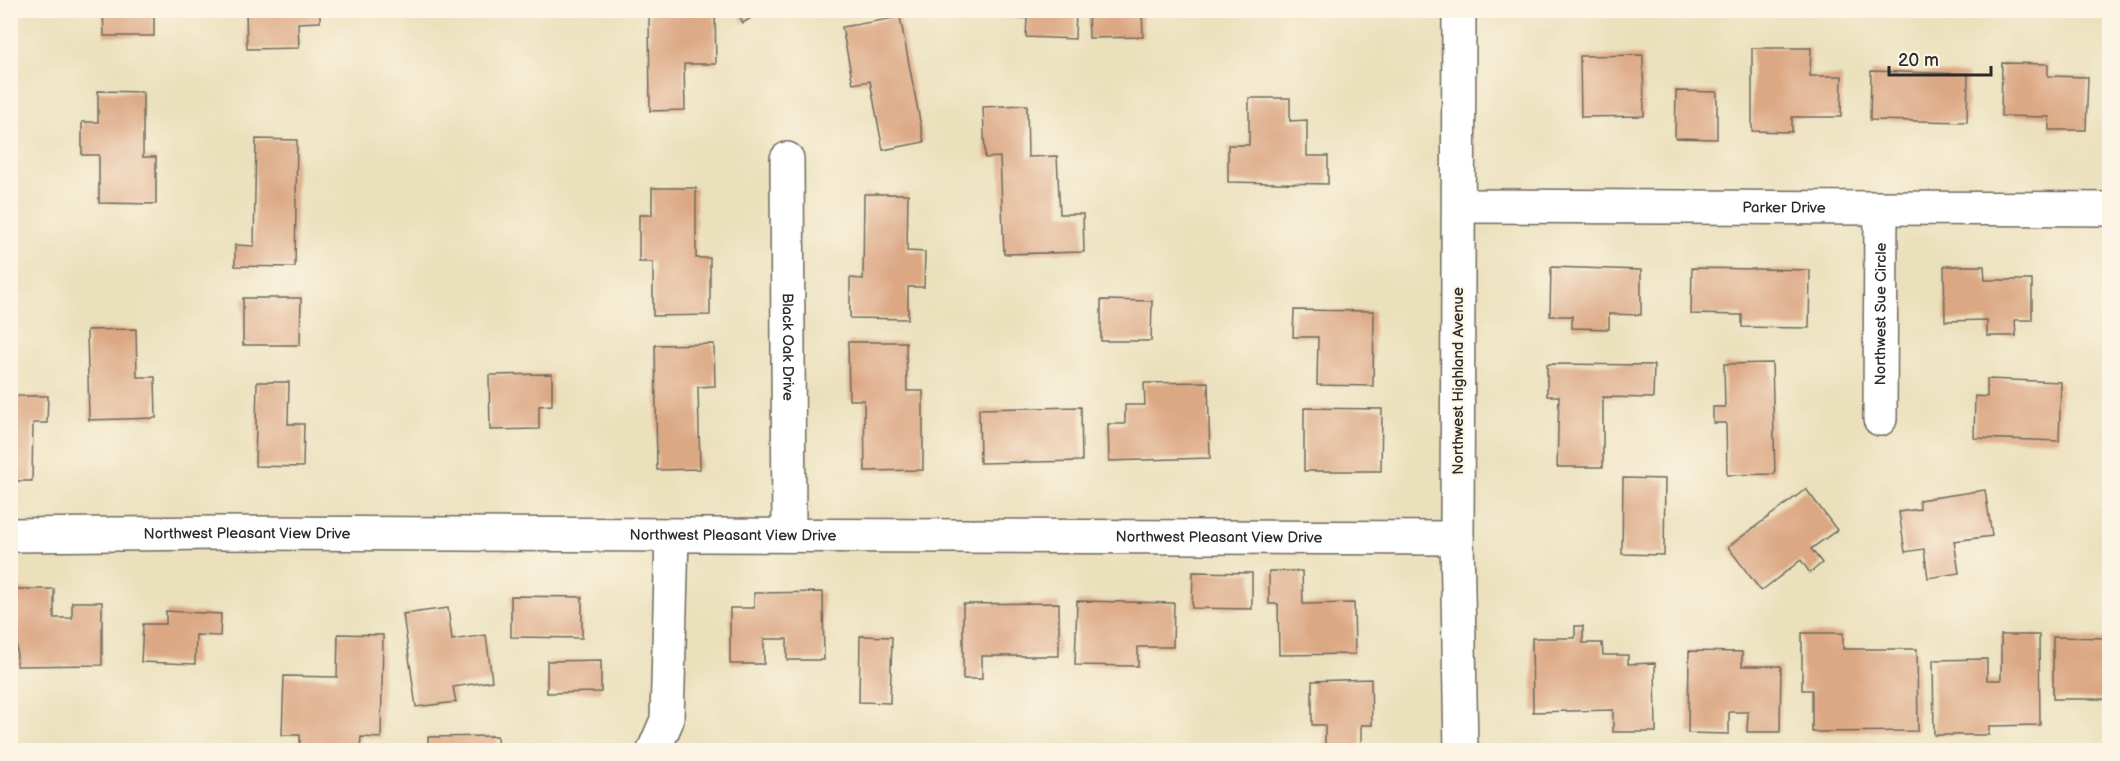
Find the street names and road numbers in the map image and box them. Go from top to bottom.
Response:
street label: Parker Drive [1742,198,1826,218]
street label: Northwest Sue Circle [1871,242,1891,385]
street label: Northwest Highland Avenue [1449,287,1468,475]
street label: Black Oak Drive [778,293,797,401]
street label: Northwest Pleasant View Drive [143,524,351,544]
street label: Northwest Pleasant View Drive [629,526,837,545]
street label: Northwest Pleasant View Drive [1115,528,1323,547]

